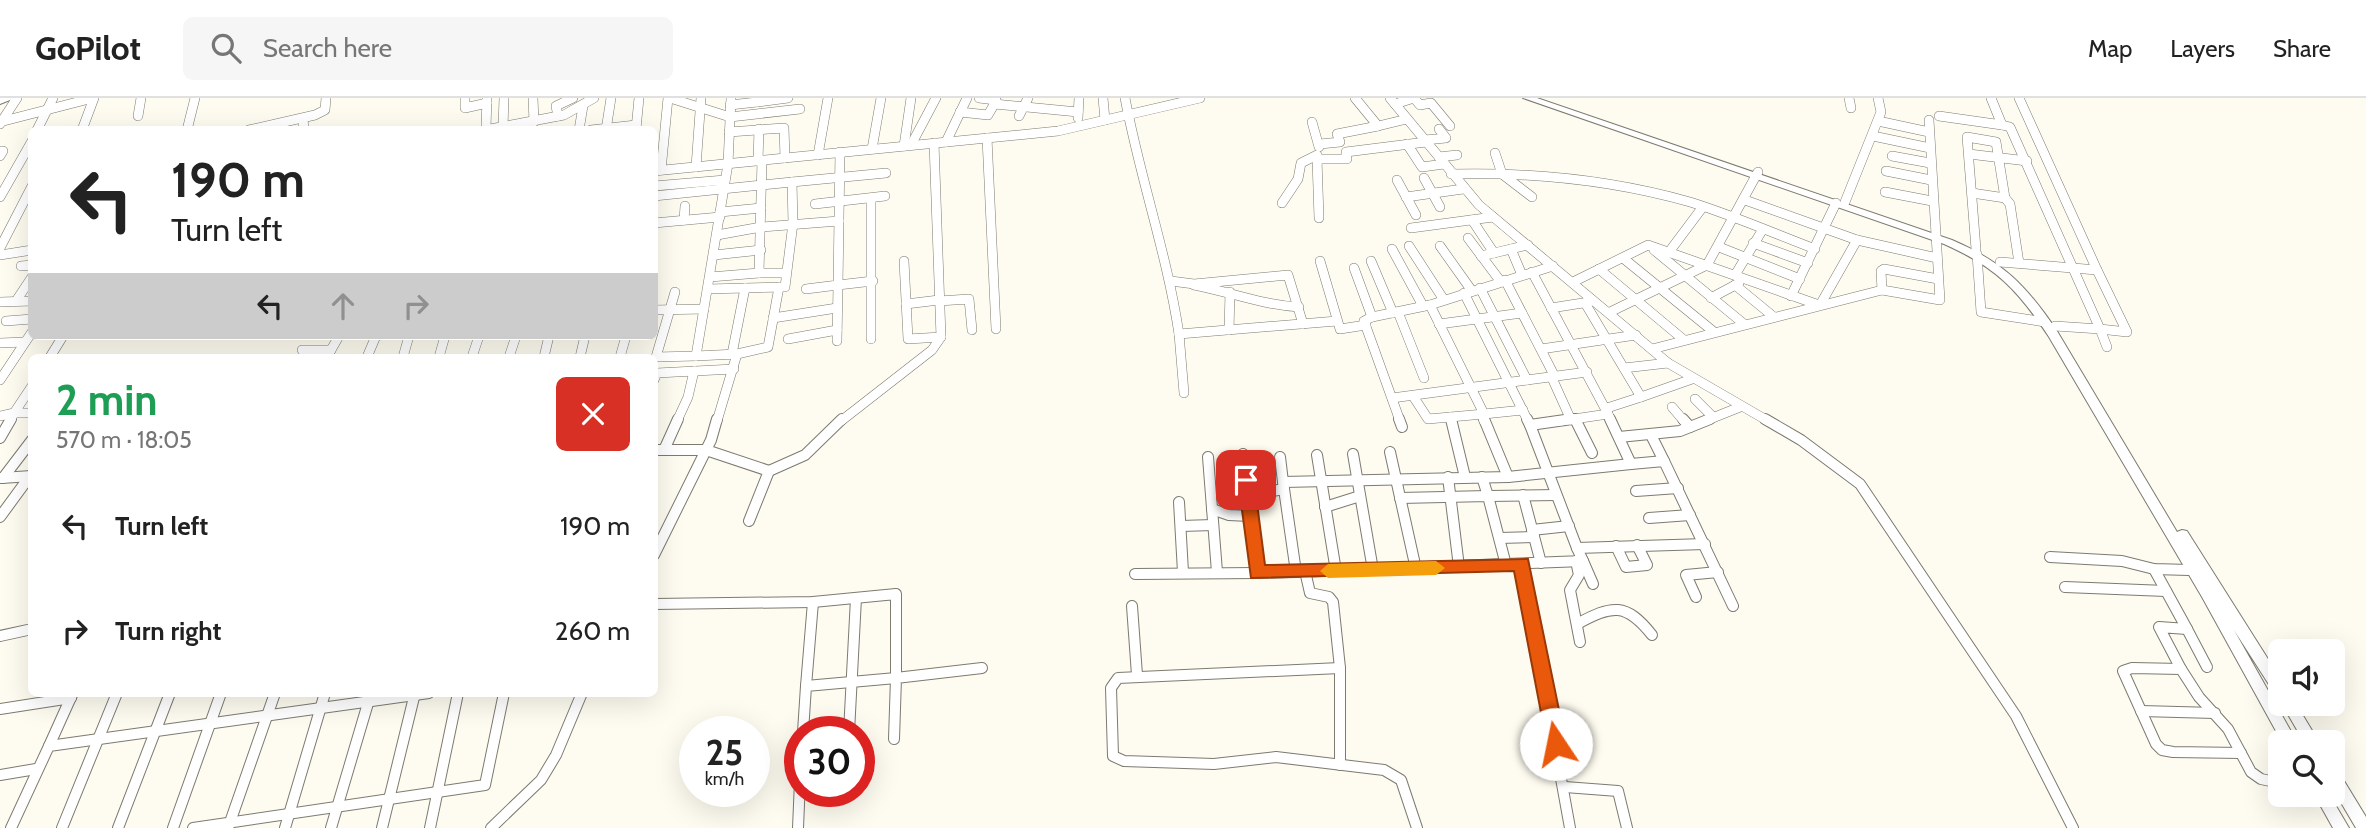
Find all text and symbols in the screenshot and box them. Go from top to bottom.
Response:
search box [183,17,673,80]
text: GoPilot [35,28,141,68]
icon: search [207,29,245,67]
text: Search here [263,32,392,64]
text: Map [2088,34,2132,63]
text: Layers [2170,34,2235,63]
text: Share [2273,34,2331,63]
text: 190 m [171,150,305,209]
icon: left [56,154,147,245]
text: Turn left [171,210,282,249]
icon: left [251,287,289,325]
icon: ahead [324,287,362,325]
icon: right [397,287,435,325]
text: 2 min [56,374,157,426]
button: close [556,377,630,451]
text: 570 m · 18:05 [56,426,192,454]
pin [1216,450,1276,510]
icon: arrive [1227,461,1265,499]
icon: left [56,507,94,545]
text: Turn left [115,510,208,542]
text: 190 m [560,510,630,542]
icon: right [56,612,94,650]
text: Turn right [115,615,221,647]
text: 260 m [555,615,630,647]
map controls [2268,639,2345,807]
button: sound [2268,639,2345,716]
position arrow [1519,707,1593,781]
speed limit sign: 30 [784,716,875,807]
button: search [2268,730,2345,807]
text: 25 [706,731,743,774]
text: km/h [705,768,744,790]

